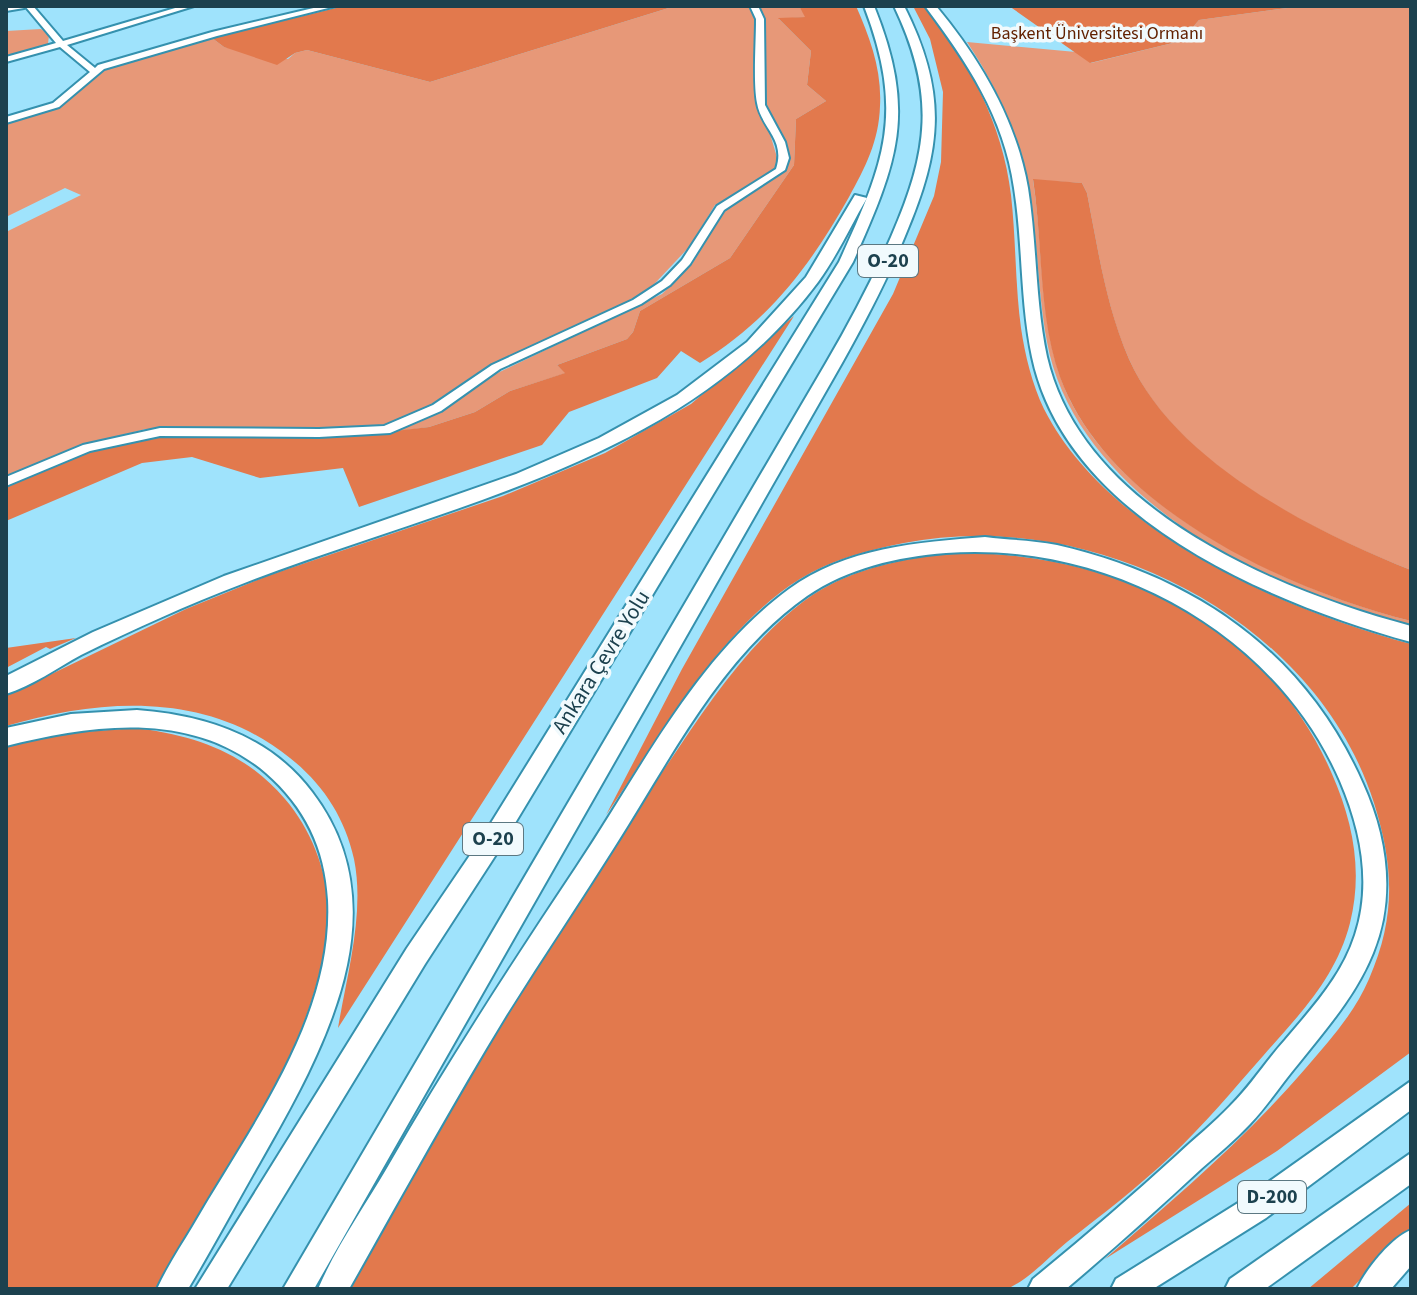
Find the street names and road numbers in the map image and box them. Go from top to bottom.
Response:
road number: O-20 [858,245,918,277]
street label: Ankara Çevre Yolu [544,584,658,740]
road number: O-20 [463,823,523,855]
road number: D-200 [1238,1181,1306,1213]

